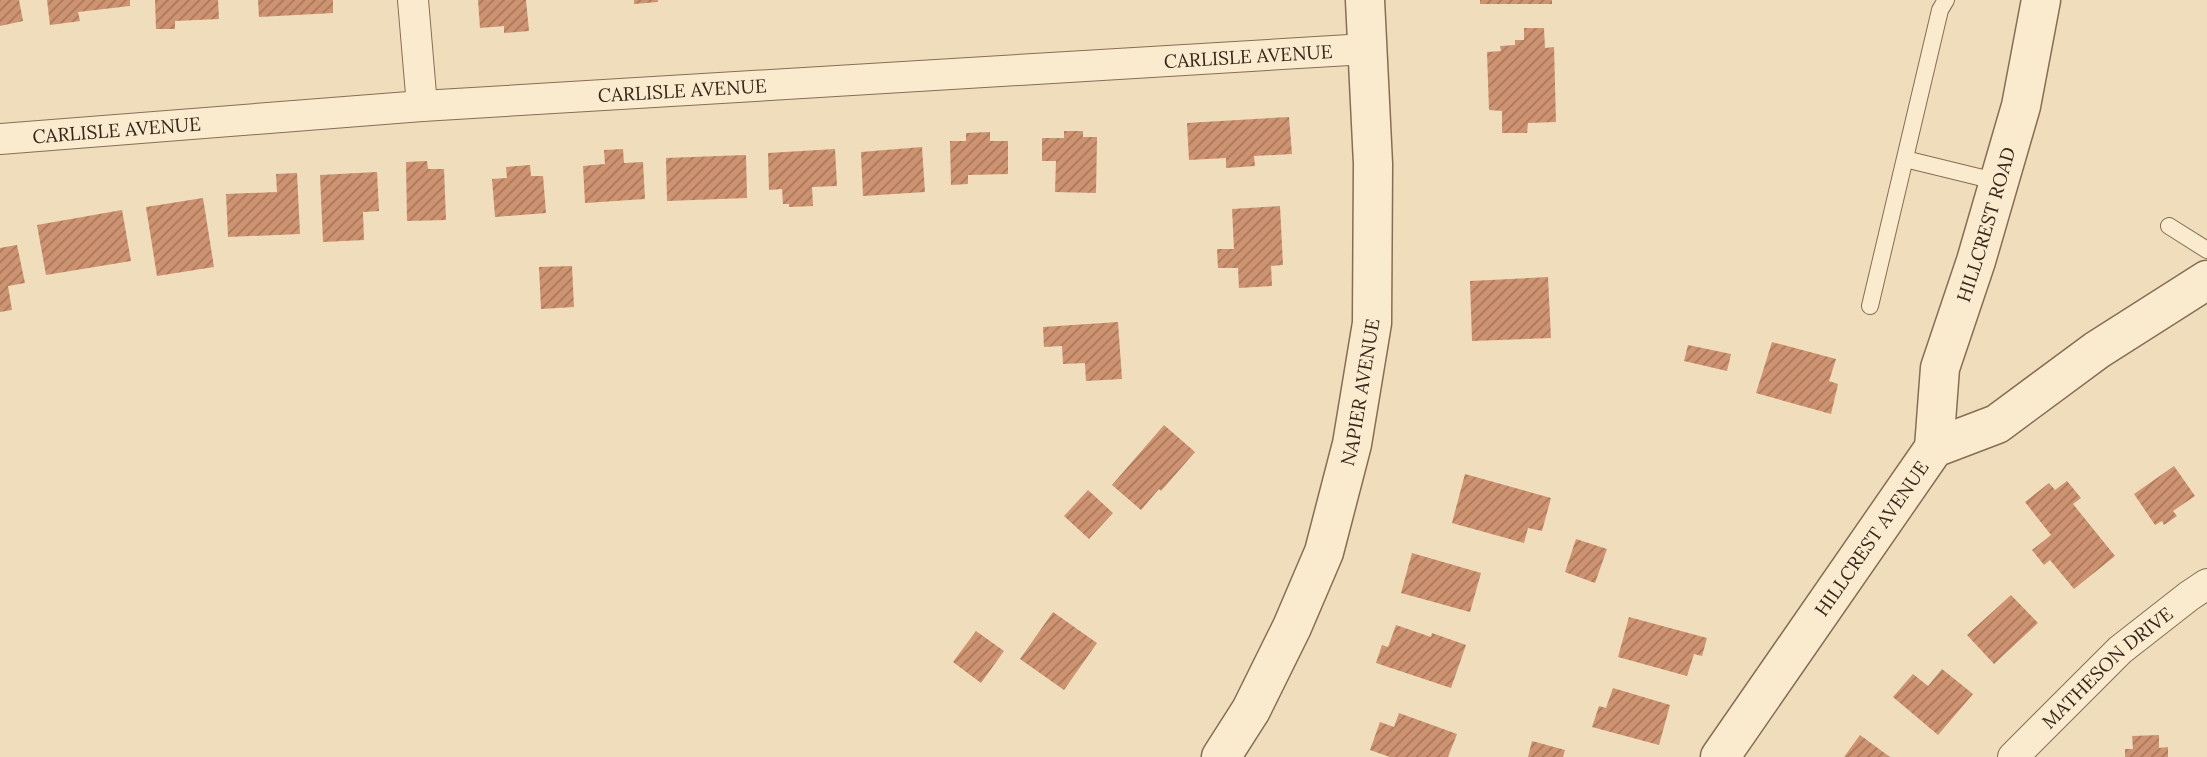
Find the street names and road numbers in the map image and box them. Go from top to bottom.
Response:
street label: CARLISLE AVENUE [1163,39,1333,73]
street label: CARLISLE AVENUE [597,73,767,107]
street label: CARLISLE AVENUE [32,111,202,148]
street label: HILLCREST ROAD [1951,144,2020,305]
street label: NAPIER AVENUE [1335,317,1385,468]
street label: HILLCREST AVENUE [1809,456,1934,621]
street label: MATHESON DRIVE [2037,601,2177,733]

